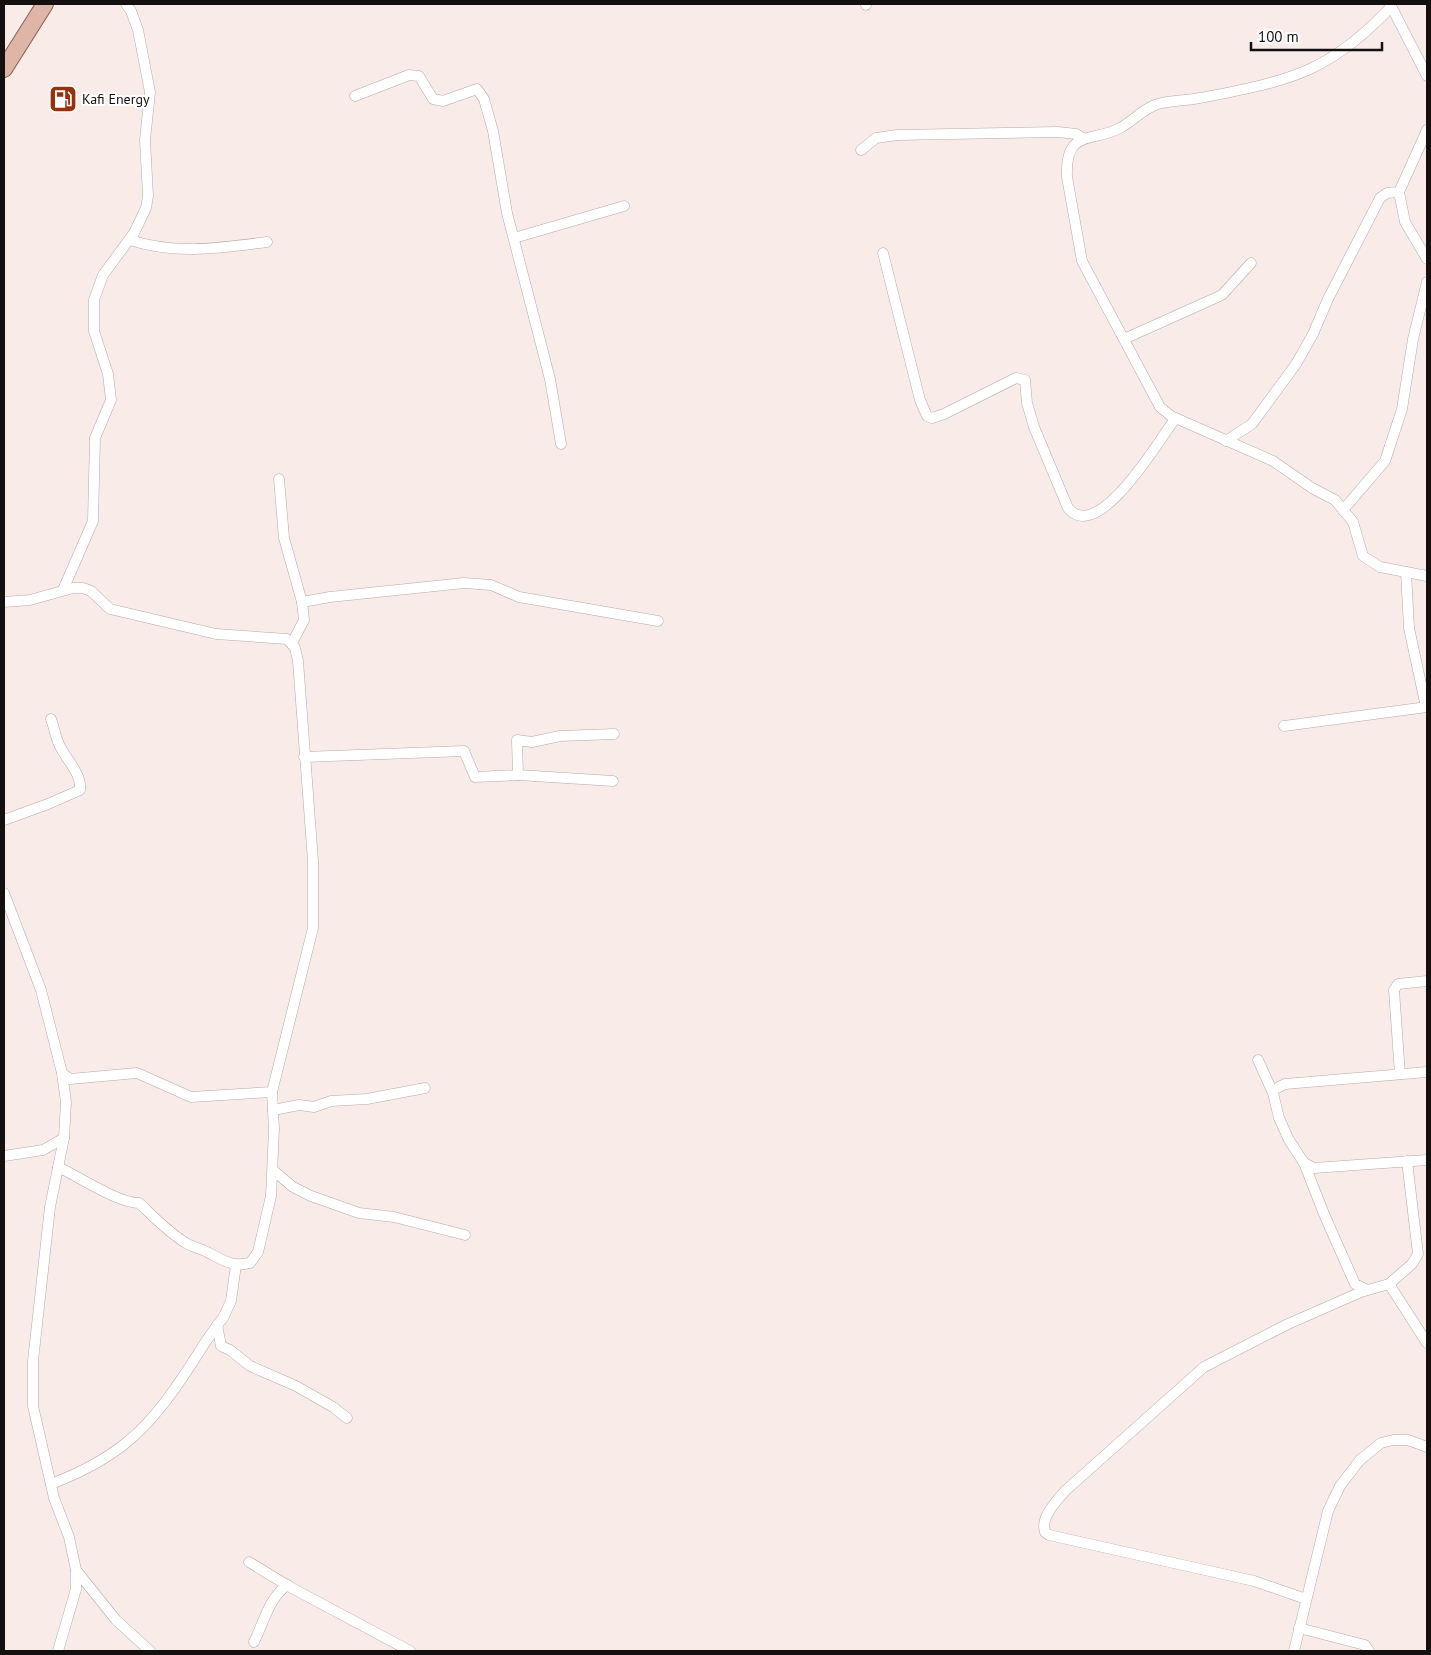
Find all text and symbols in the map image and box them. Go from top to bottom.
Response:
scale bar [1251,20,1382,52]
text: 100 m [1258,27,1299,46]
fuel station icon: Kafi Energy [48,84,78,114]
place label: Kafi Energy [82,90,150,108]

